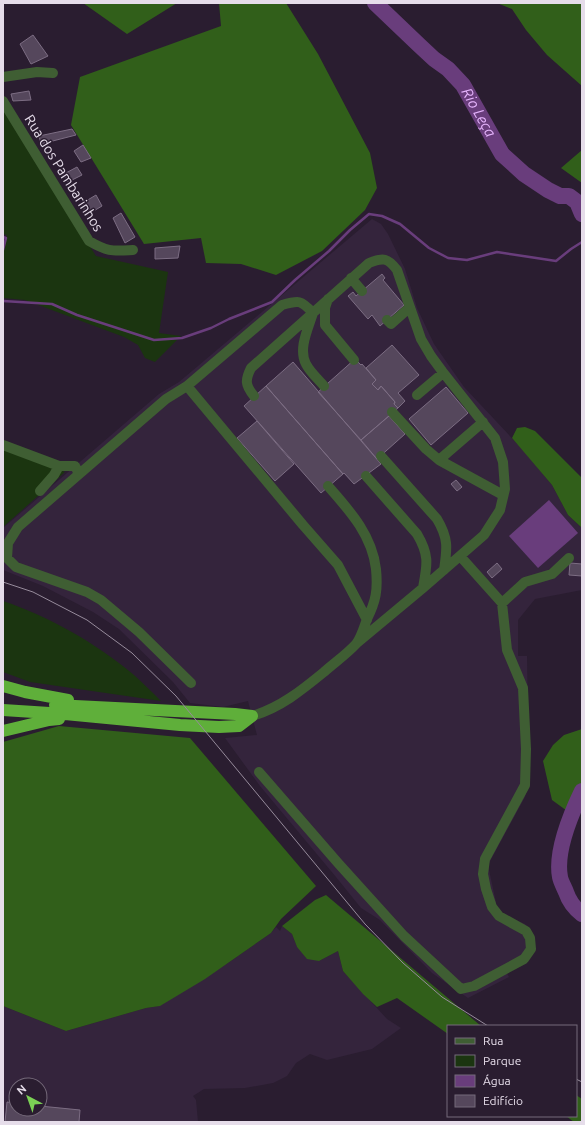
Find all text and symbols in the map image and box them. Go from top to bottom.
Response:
water label: Rio Leça [458,85,500,140]
street label: Rua dos Pambarinhos [22,112,106,234]
legend [447,1025,577,1117]
text: Rua [483,1034,504,1047]
text: Parque [483,1054,521,1067]
text: Água [483,1074,511,1087]
north arrow [8,1077,48,1117]
text: N [14,1082,28,1097]
text: Edifício [483,1094,523,1107]

